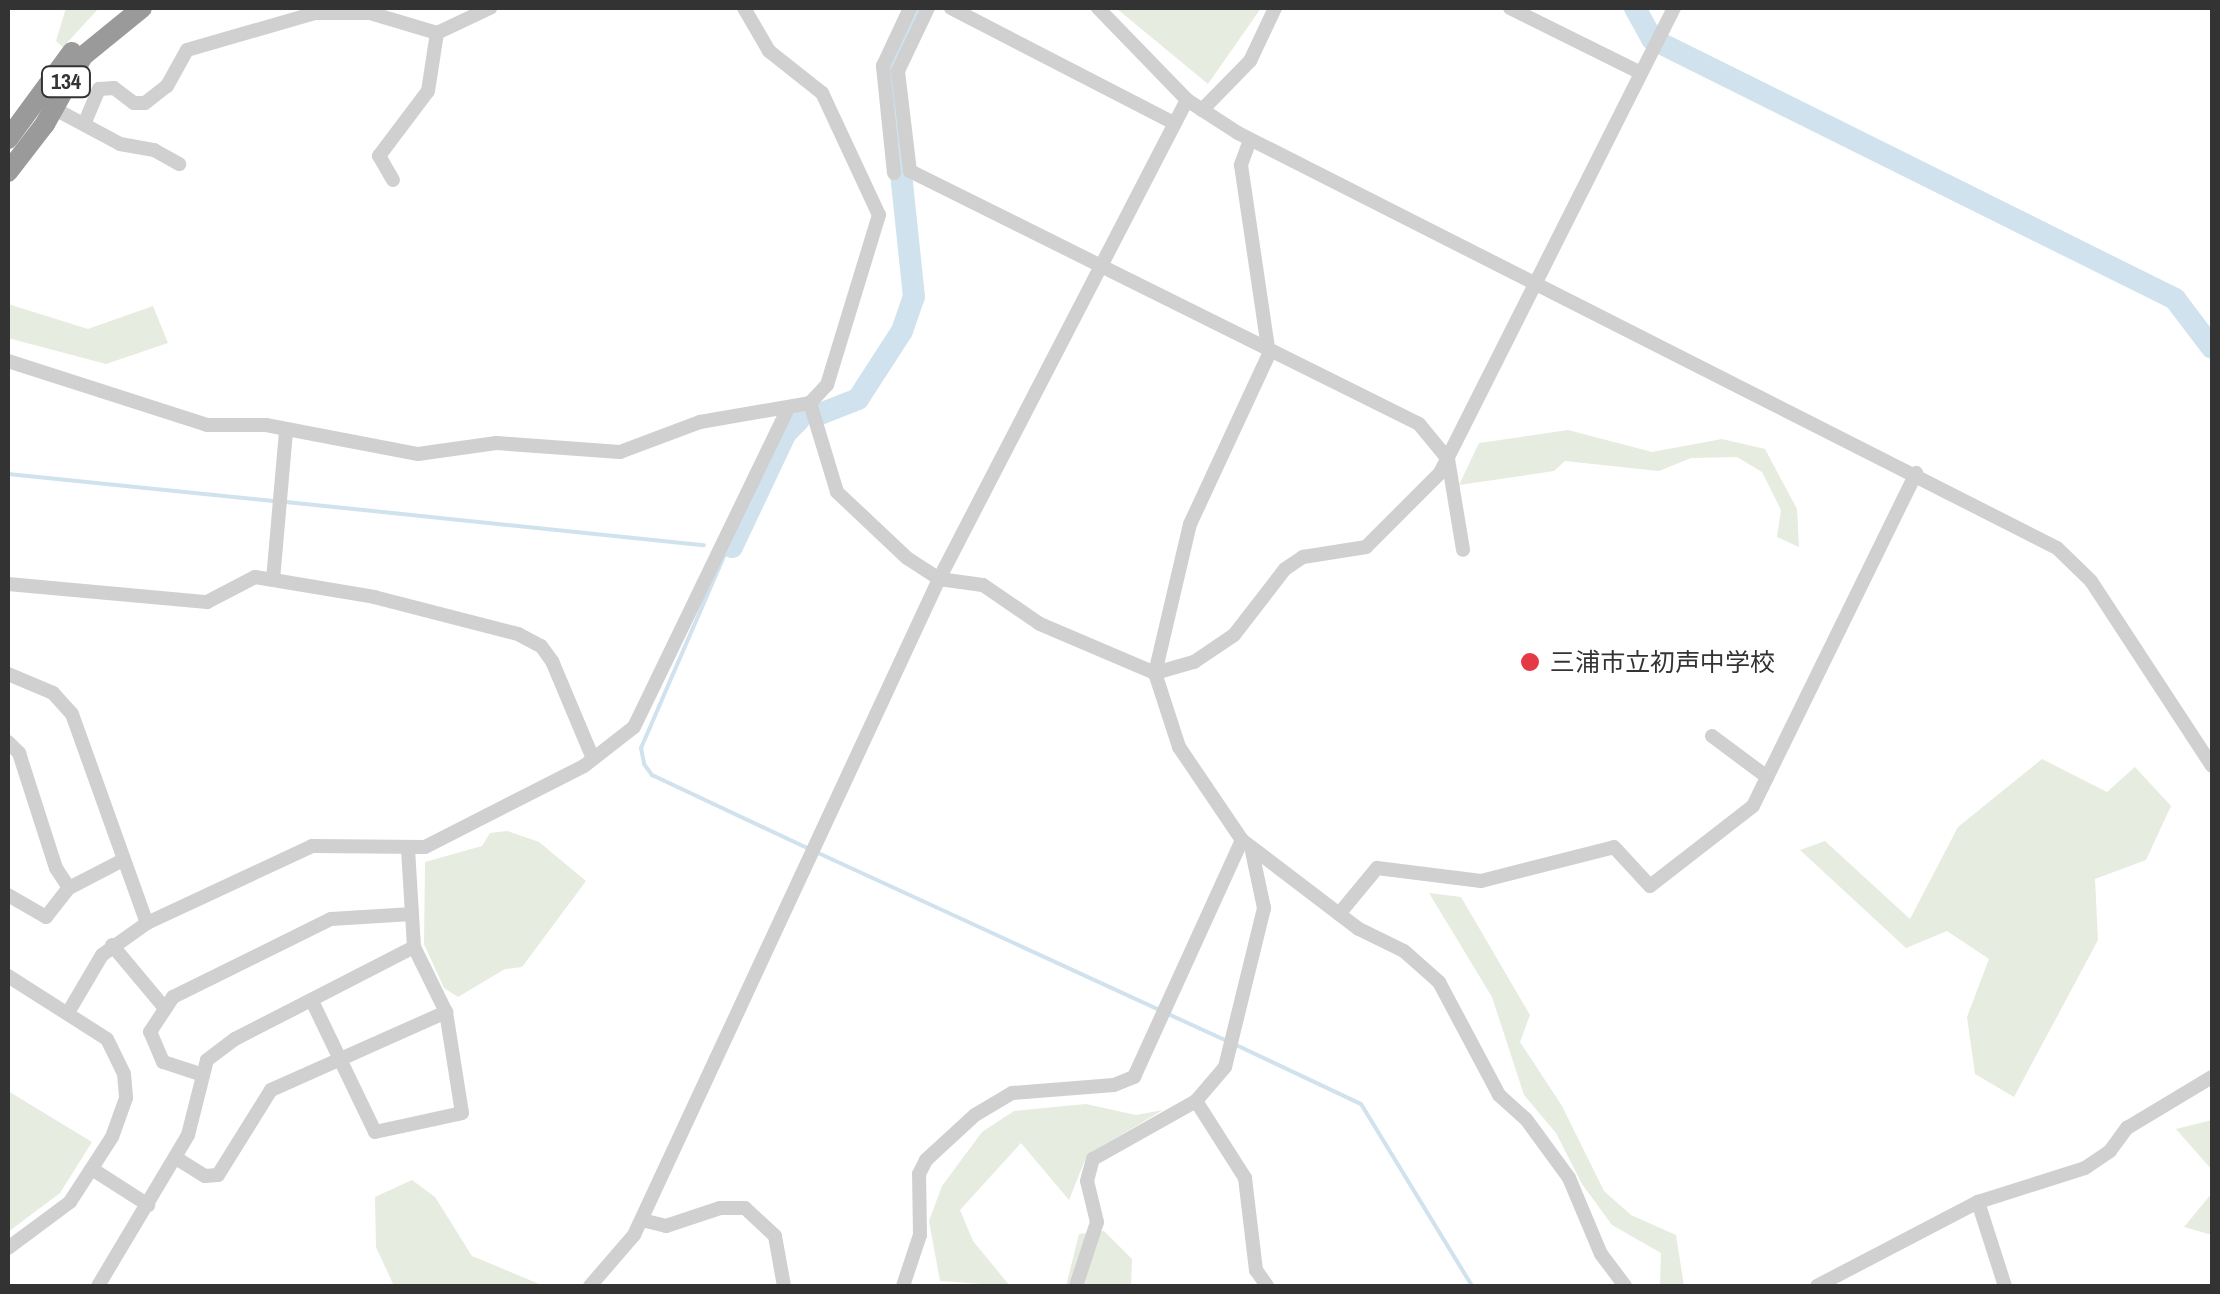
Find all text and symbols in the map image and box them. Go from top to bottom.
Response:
road number: 134 [38,65,94,99]
place label: 三浦市立初声中学校 [1550,647,1775,677]
marker: 三浦市立初声中学校 [1519,651,1541,673]

